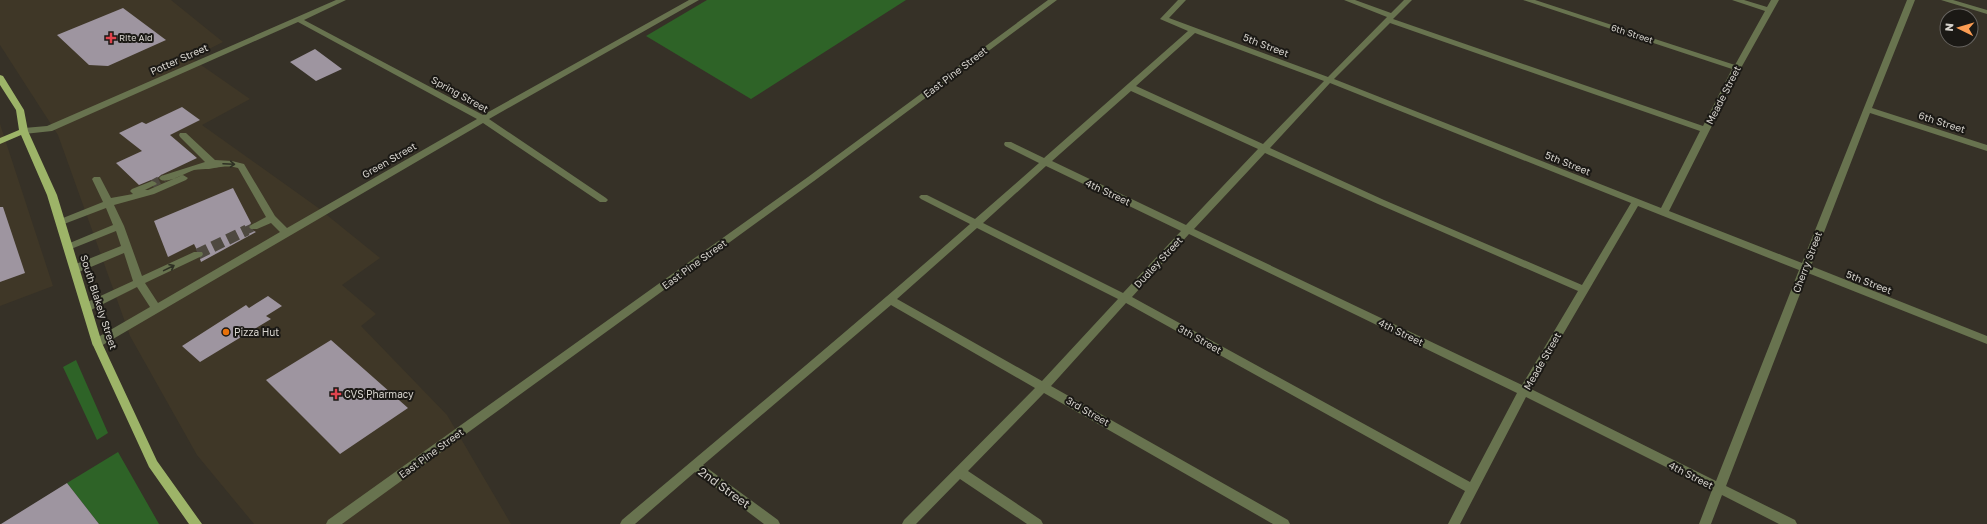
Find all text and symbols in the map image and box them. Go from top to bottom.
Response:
north arrow [1939,8,1979,48]
street label: 6th Street [1610,22,1655,46]
text: N [1942,22,1955,32]
street label: 5th Street [1241,31,1291,59]
place label: Rite Aid [119,32,153,43]
marker: Rite Aid [106,33,116,43]
street label: Potter Street [148,41,210,77]
street label: East Pine Street [921,44,989,100]
street label: Meade Street [1703,64,1743,126]
street label: Spring Street [429,73,491,115]
street label: 6th Street [1917,109,1967,135]
street label: Green Street [360,140,418,180]
street label: 5th Street [1543,148,1593,178]
one-way arrow [222,160,235,167]
street label: 4th Street [1084,176,1132,208]
street label: Cherry Street [1790,230,1824,294]
street label: Dudley Street [1131,234,1185,290]
street label: East Pine Street [659,237,729,291]
street label: South Blakely Street [78,253,120,351]
one-way arrow [162,264,174,271]
street label: 5th Street [1844,268,1894,296]
street label: 4th Street [1377,316,1425,348]
street label: 3th Street [1176,322,1224,356]
place label: Pizza Hut [234,326,279,338]
marker: Pizza Hut [221,327,231,337]
street label: Meade Street [1521,330,1563,392]
place label: CVS Pharmacy [344,388,414,400]
marker: CVS Pharmacy [331,389,341,399]
street label: 3rd Street [1064,394,1112,428]
street label: East Pine Street [396,426,466,480]
street label: 4th Street [1667,459,1715,491]
street label: 2nd Street [696,464,753,511]

